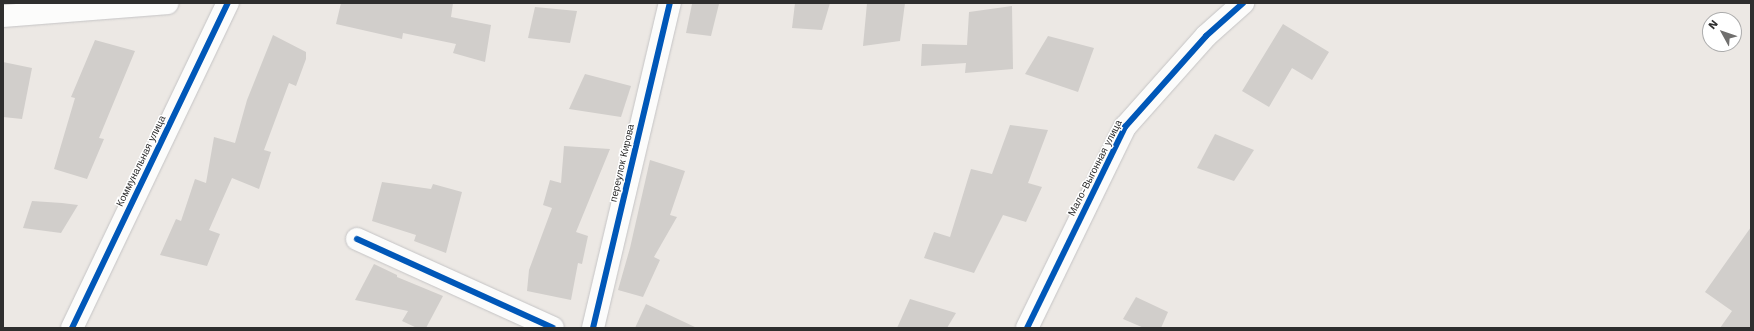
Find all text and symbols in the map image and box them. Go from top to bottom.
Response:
north arrow [1702,12,1742,52]
text: N [1706,17,1721,32]
street label: Коммунальная улица [114,114,168,208]
street label: Мало-Выгонная улица [1066,118,1124,218]
street label: переулок Кирова [607,123,637,203]

